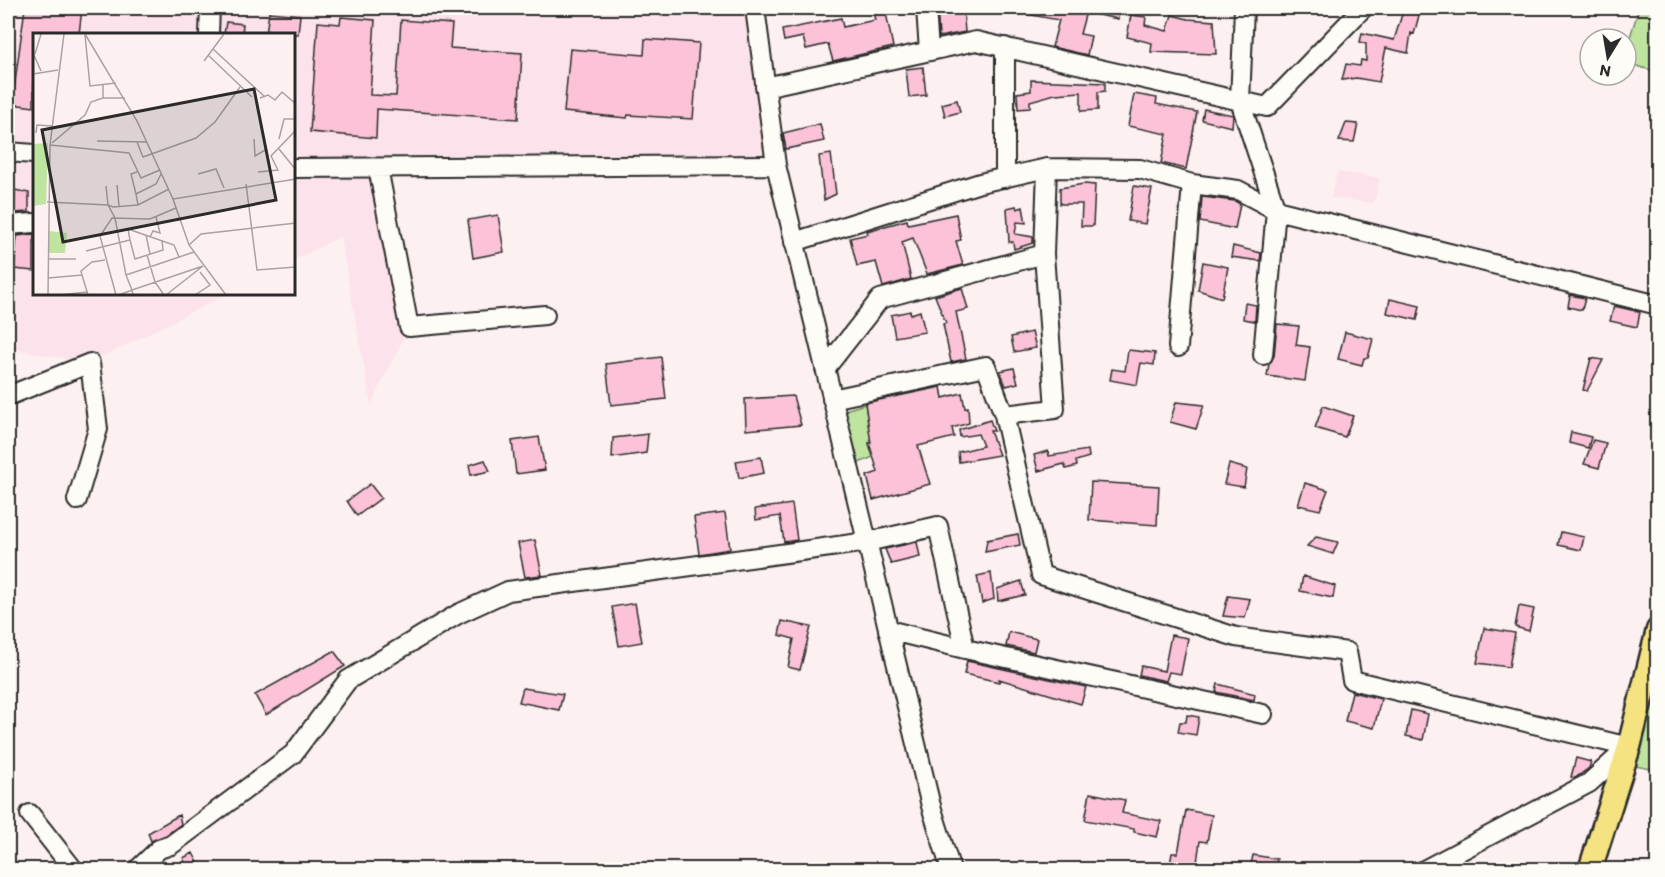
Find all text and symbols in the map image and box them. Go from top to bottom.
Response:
north arrow [1578,27,1638,87]
inset map [33,33,296,296]
text: N [1598,61,1612,82]

